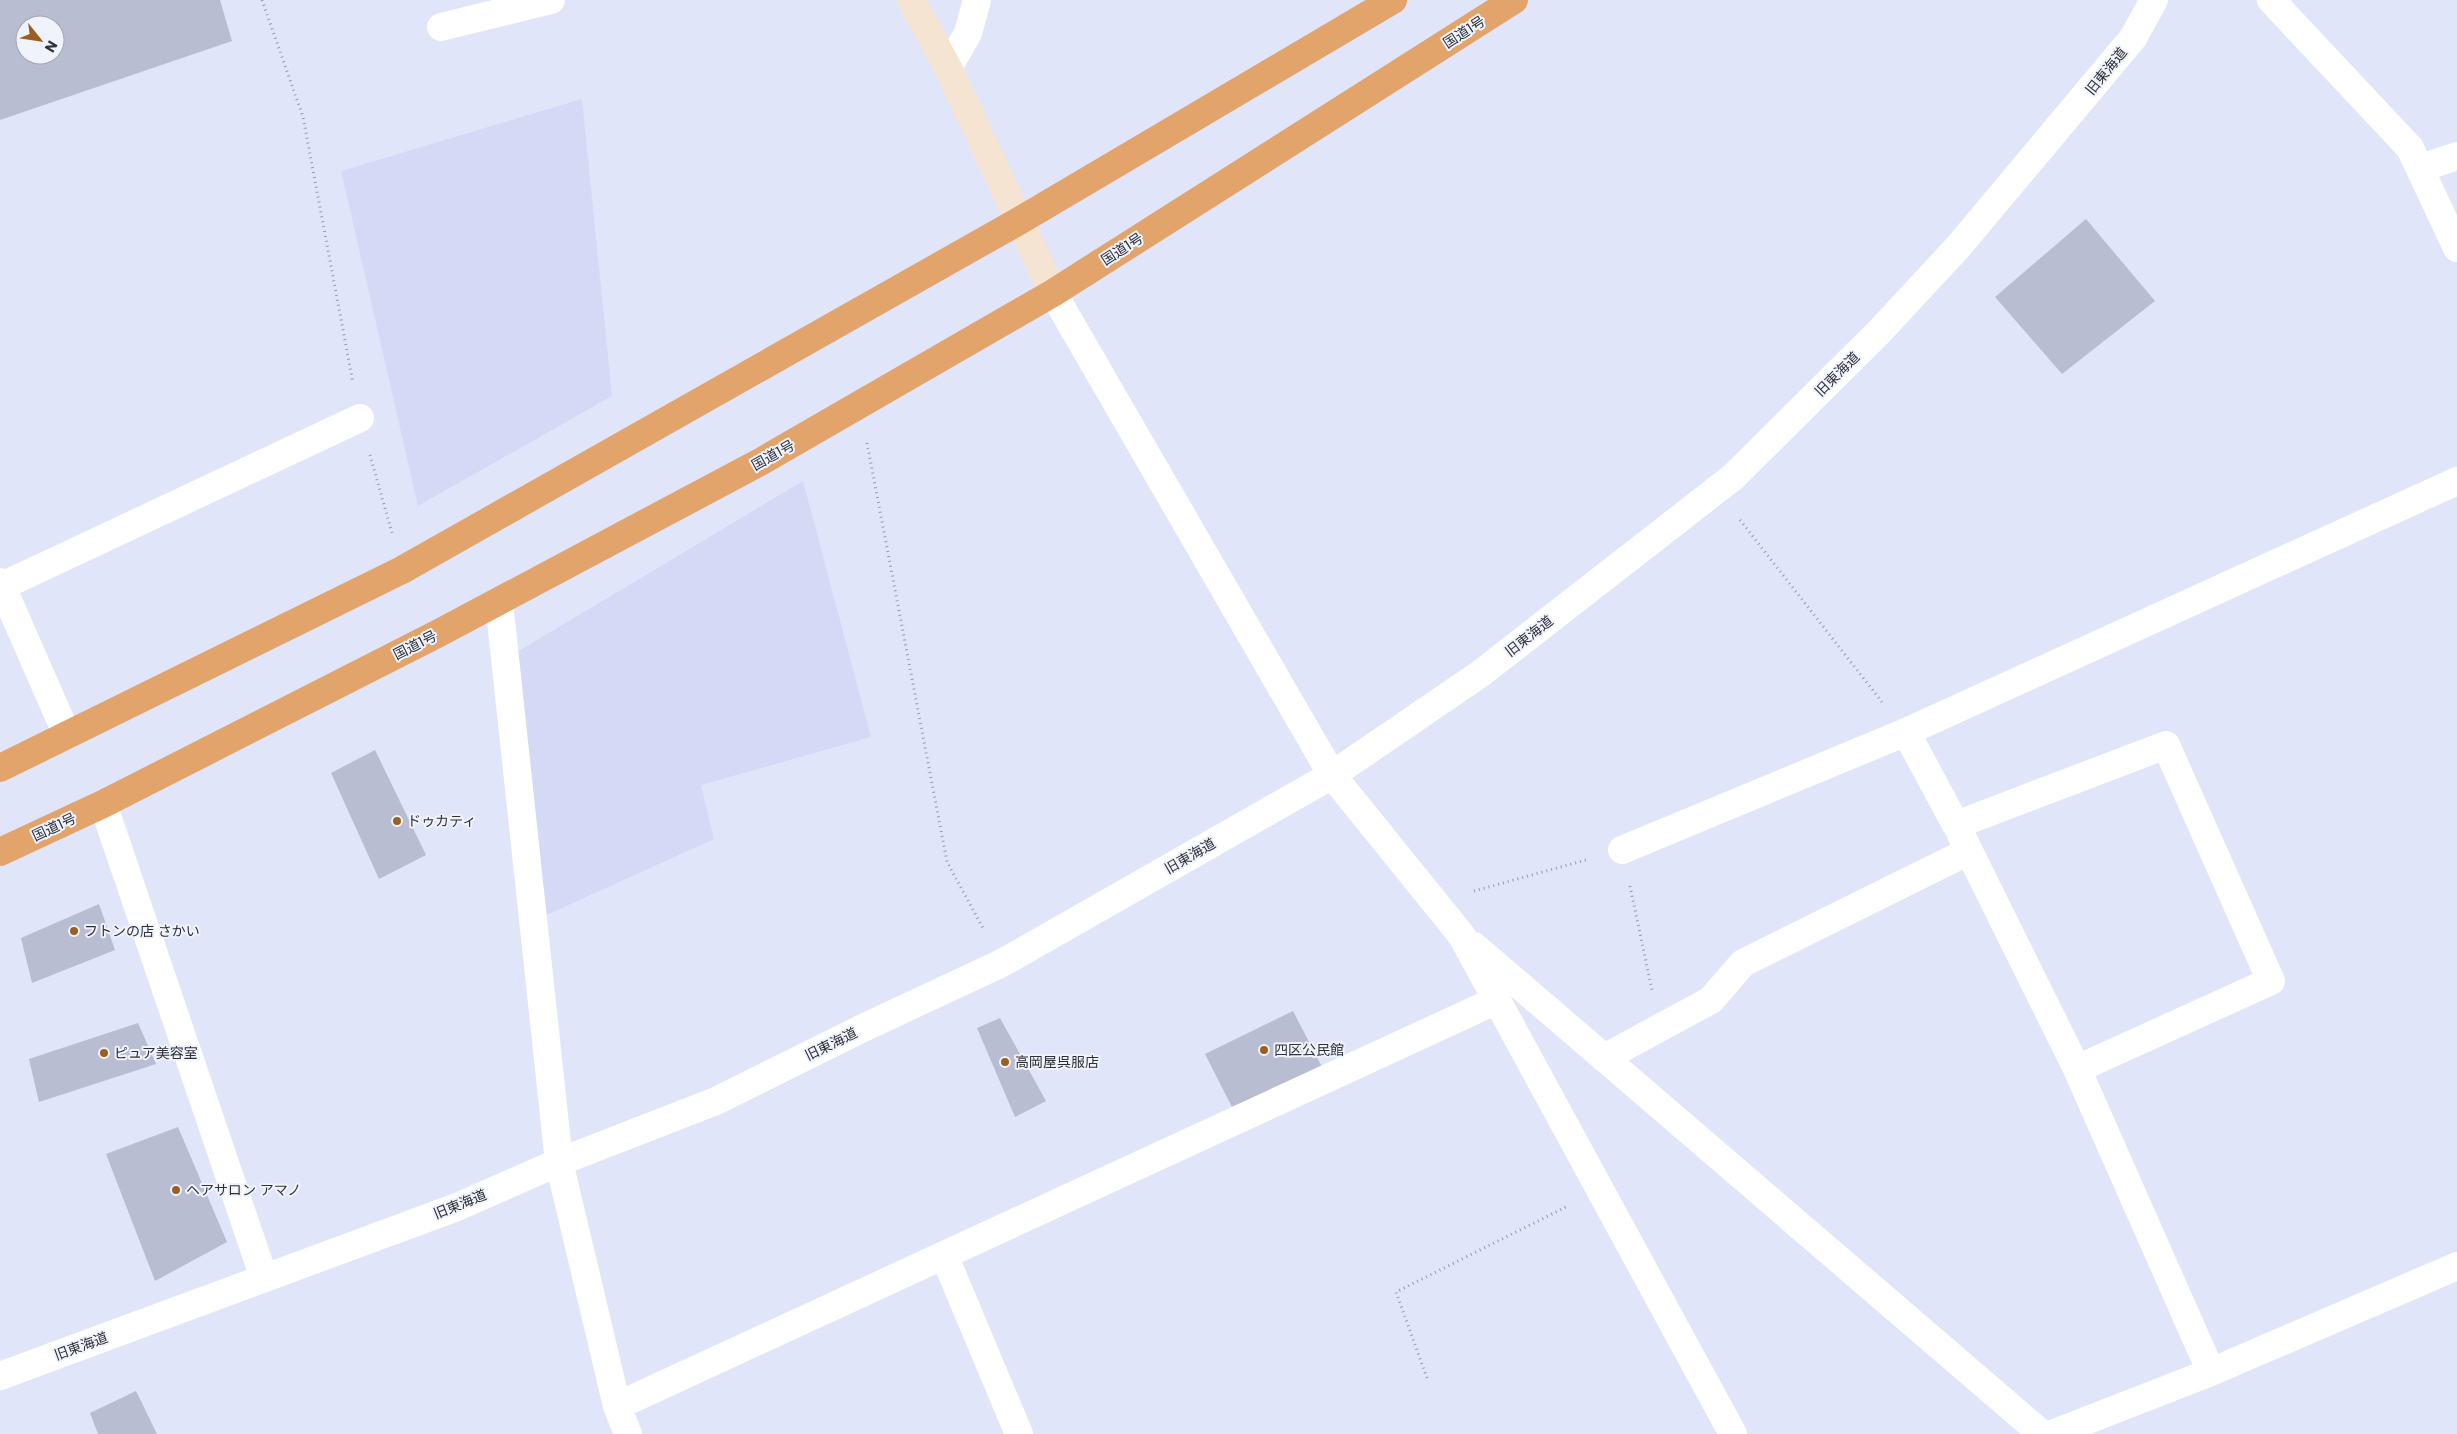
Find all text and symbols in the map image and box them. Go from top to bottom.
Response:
street label: 国道1号 [1439,11,1489,53]
north arrow [15,15,65,65]
text: N [40,37,63,56]
street label: 旧東海道 [2081,43,2131,99]
street label: 国道1号 [1097,228,1147,270]
street label: 旧東海道 [1810,347,1864,401]
street label: 国道1号 [748,435,798,475]
street label: 旧東海道 [1501,611,1557,661]
street label: 国道1号 [390,626,440,664]
street label: 国道1号 [29,808,79,846]
place label: ドゥカティ [407,811,476,831]
marker: ドゥカティ [391,815,403,827]
street label: 旧東海道 [1161,833,1219,879]
place label: フトンの店 さかい [84,921,200,941]
marker: フトンの店 さかい [68,925,80,937]
street label: 旧東海道 [801,1023,861,1065]
place label: 四区公民館 [1274,1040,1344,1060]
place label: ピュア美容室 [114,1043,198,1063]
marker: 四区公民館 [1258,1044,1270,1056]
marker: ピュア美容室 [98,1047,110,1059]
place label: 高岡屋呉服店 [1015,1052,1099,1072]
marker: 高岡屋呉服店 [999,1056,1011,1068]
place label: ヘアサロン アマノ [186,1180,301,1200]
marker: ヘアサロン アマノ [170,1184,182,1196]
street label: 旧東海道 [430,1184,490,1224]
street label: 旧東海道 [51,1327,111,1365]

